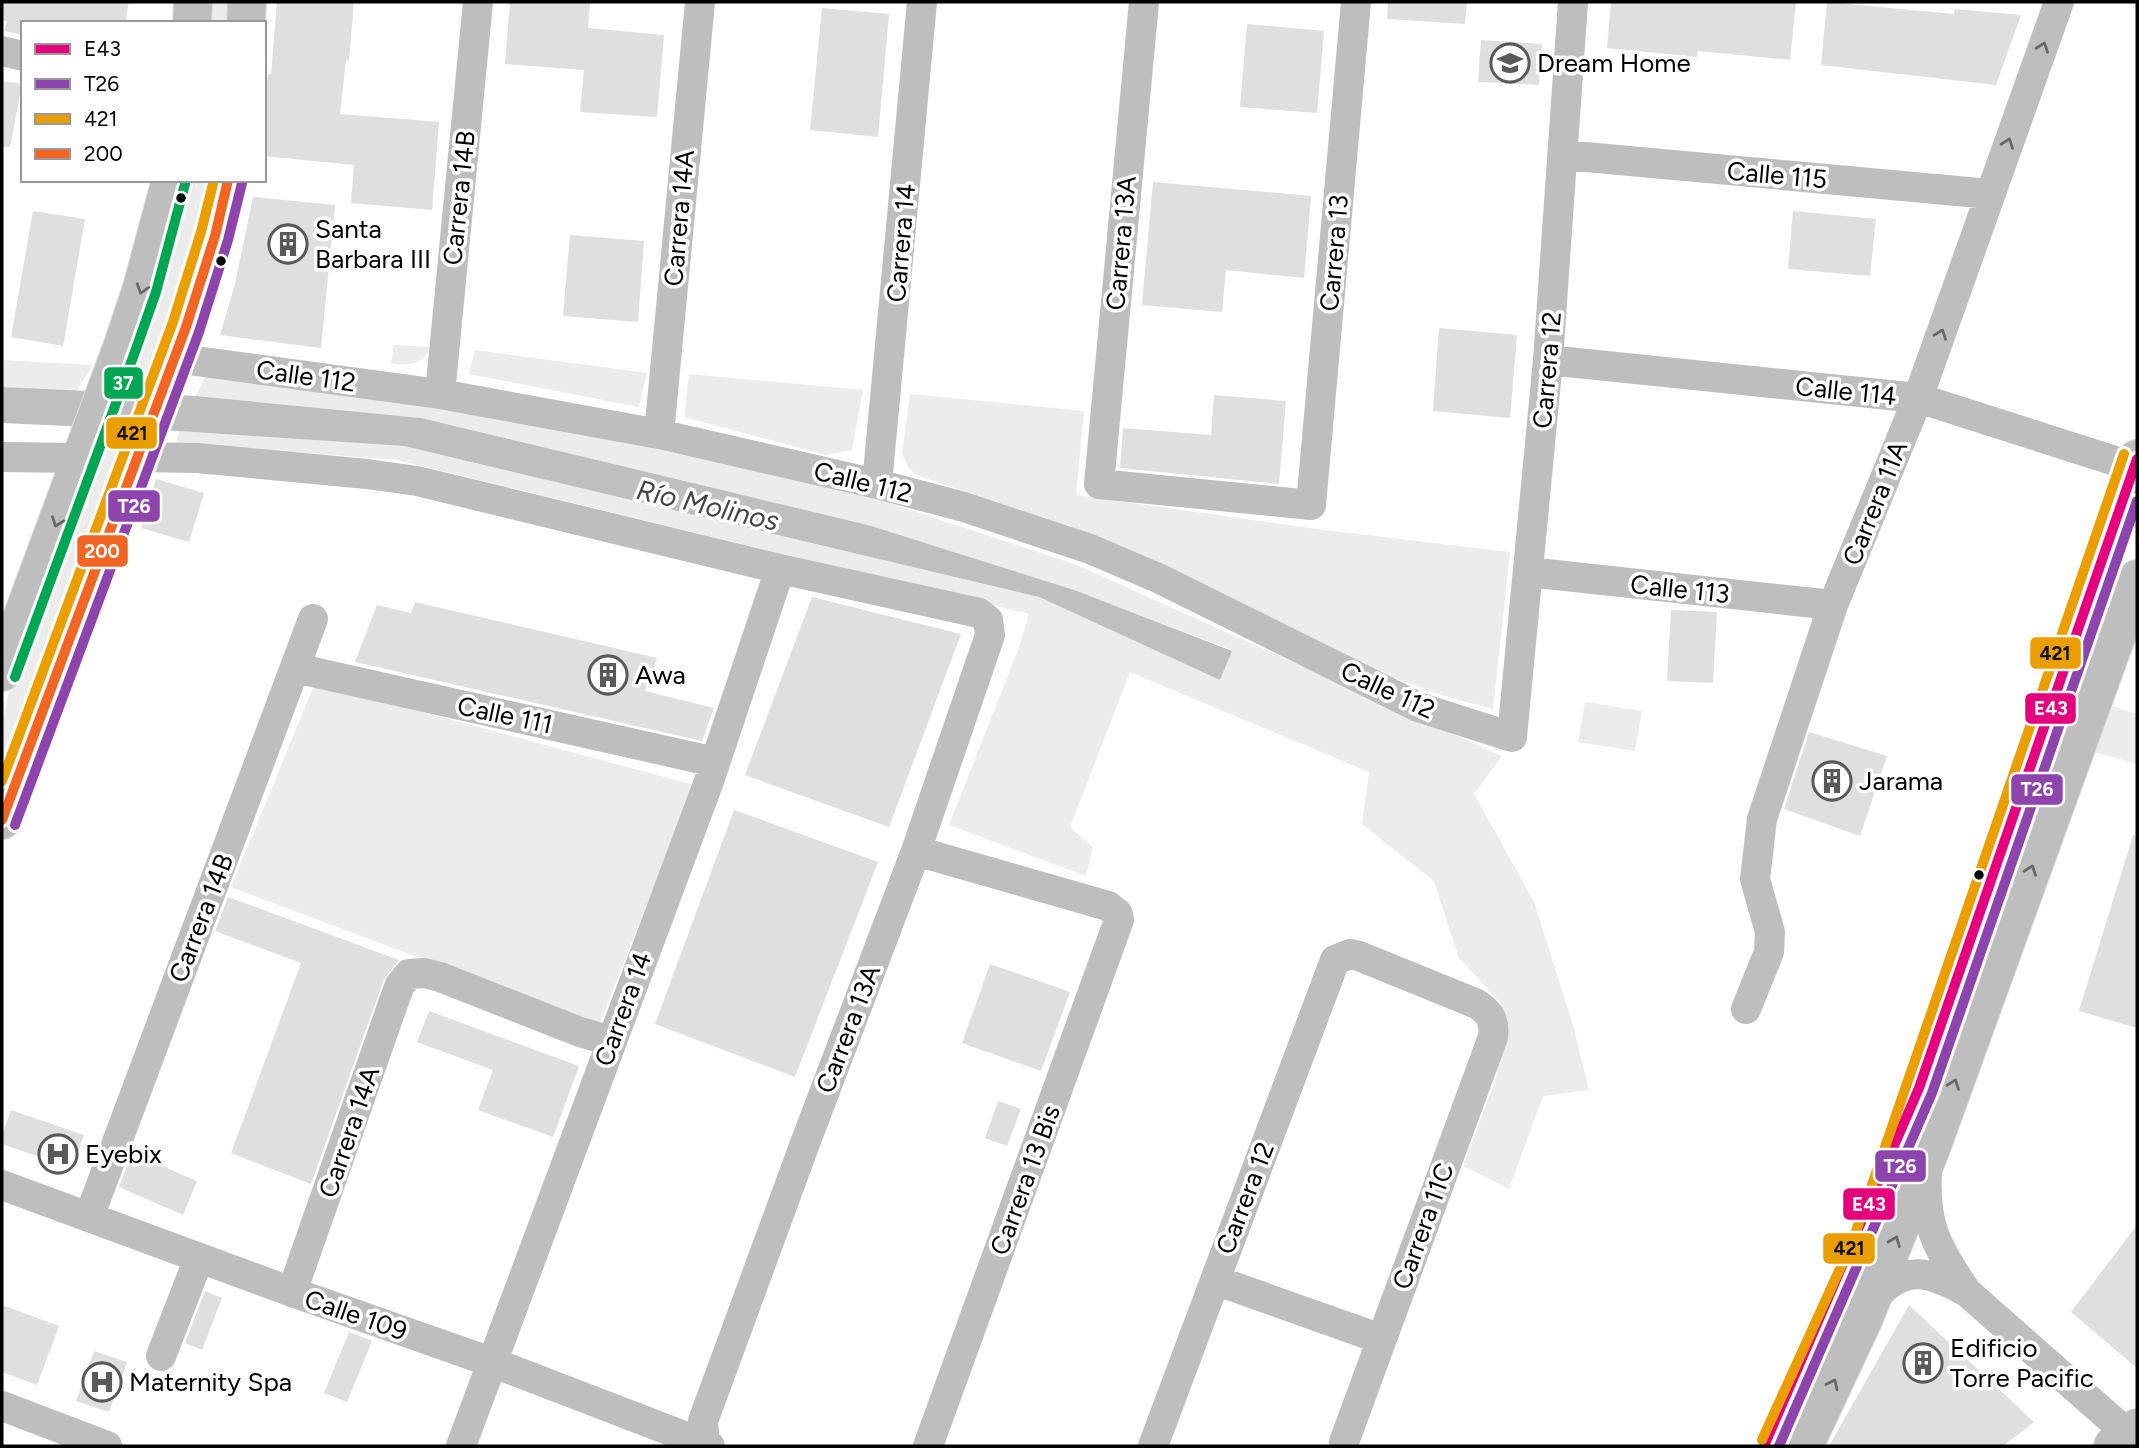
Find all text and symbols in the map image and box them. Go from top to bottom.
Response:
legend [21,21,266,182]
text: E43 [84,36,121,61]
one-way arrow [2035,41,2049,53]
school or university icon: Dream Home [1489,42,1531,84]
place label: Dream Home [1537,47,1691,79]
text: T26 [84,71,119,96]
text: 421 [84,106,117,131]
street label: Carrera 14B [436,129,482,267]
one-way arrow [2000,138,2014,150]
text: 200 [84,141,123,166]
street label: Carrera 14A [657,148,701,288]
street label: Calle 115 [1726,155,1828,195]
street label: Carrera 13A [1099,174,1143,312]
street label: Carrera 14 [880,182,922,304]
unlabelled marker [174,191,188,205]
street label: Carrera 13 [1313,193,1355,313]
place label: Santa Barbara III [315,213,431,275]
building icon: Santa Barbara III [267,223,309,265]
unlabelled marker [214,254,228,268]
one-way arrow [135,283,150,295]
street label: Carrera 12 [1526,310,1568,430]
one-way arrow [1932,328,1946,340]
street label: Calle 112 [254,353,358,399]
line badge: 37 [103,366,144,400]
street label: Calle 114 [1794,370,1898,412]
text: 37 [112,372,134,395]
line badge: 421 [105,416,158,450]
text: 421 [116,422,148,445]
street label: Carrera 11A [1836,436,1915,570]
street label: Calle 112 [811,454,915,510]
water label: Río Molinos [634,472,782,538]
line badge: T26 [107,489,161,523]
text: T26 [117,495,151,518]
one-way arrow [52,516,66,528]
line badge: 200 [76,534,129,568]
text: 200 [84,540,120,563]
street label: Calle 113 [1629,568,1731,610]
line badge: 421 [2029,636,2082,670]
text: 421 [2039,642,2071,665]
building icon: Awa [587,654,629,696]
street label: Calle 112 [1336,654,1440,726]
place label: Awa [635,659,686,691]
street label: Calle 111 [455,689,555,741]
line badge: E43 [2024,692,2077,725]
text: E43 [2034,697,2068,720]
building icon: Jarama [1811,760,1853,802]
place label: Jarama [1859,765,1943,797]
line badge: T26 [2010,773,2064,806]
text: T26 [2020,778,2054,801]
street label: Carrera 14B [162,849,240,987]
one-way arrow [2023,864,2037,876]
unlabelled marker [1972,868,1986,882]
street label: Carrera 14 [588,948,658,1070]
street label: Carrera 13A [809,960,887,1098]
street label: Carrera 14A [312,1062,387,1202]
one-way arrow [1946,1078,1960,1090]
street label: Carrera 13 Bis [983,1100,1067,1260]
hospital icon: Eyebix [37,1133,79,1175]
street label: Carrera 12 [1209,1137,1281,1259]
place label: Eyebix [85,1138,162,1170]
line badge: T26 [1874,1149,1927,1183]
text: T26 [1883,1155,1917,1178]
street label: Carrera 11C [1385,1158,1461,1294]
line badge: E43 [1842,1187,1896,1221]
text: E43 [1852,1193,1886,1216]
line badge: 421 [1822,1232,1876,1265]
one-way arrow [1886,1235,1900,1247]
text: 421 [1833,1237,1865,1260]
street label: Calle 109 [301,1283,411,1347]
place label: Edificio Torre Pacific [1950,1332,2094,1394]
building icon: Edificio Torre Pacific [1902,1342,1944,1384]
hospital icon: Maternity Spa [81,1361,123,1403]
place label: Maternity Spa [129,1366,292,1398]
one-way arrow [1825,1379,1839,1391]

